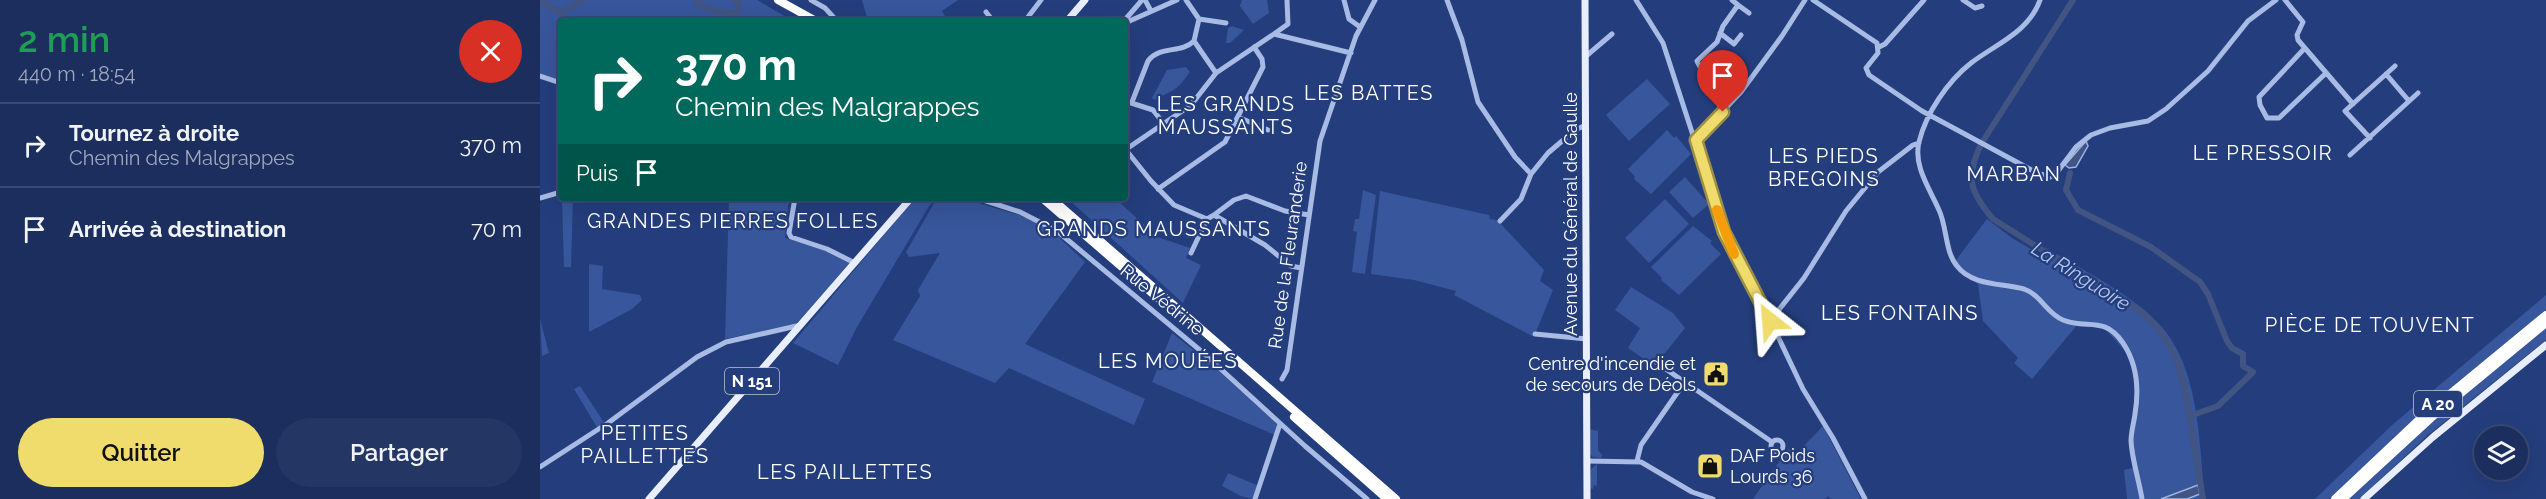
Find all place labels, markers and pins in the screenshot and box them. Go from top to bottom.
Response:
pin [1697,50,1748,112]
place label: Centre d'incendie et de secours de Déols [1526,353,1696,395]
public building icon: Centre d'incendie et de secours de Déols [1701,359,1731,389]
place label: DAF Poids Lourds 36 [1730,445,1815,487]
shop icon: DAF Poids Lourds 36 [1695,451,1725,481]

